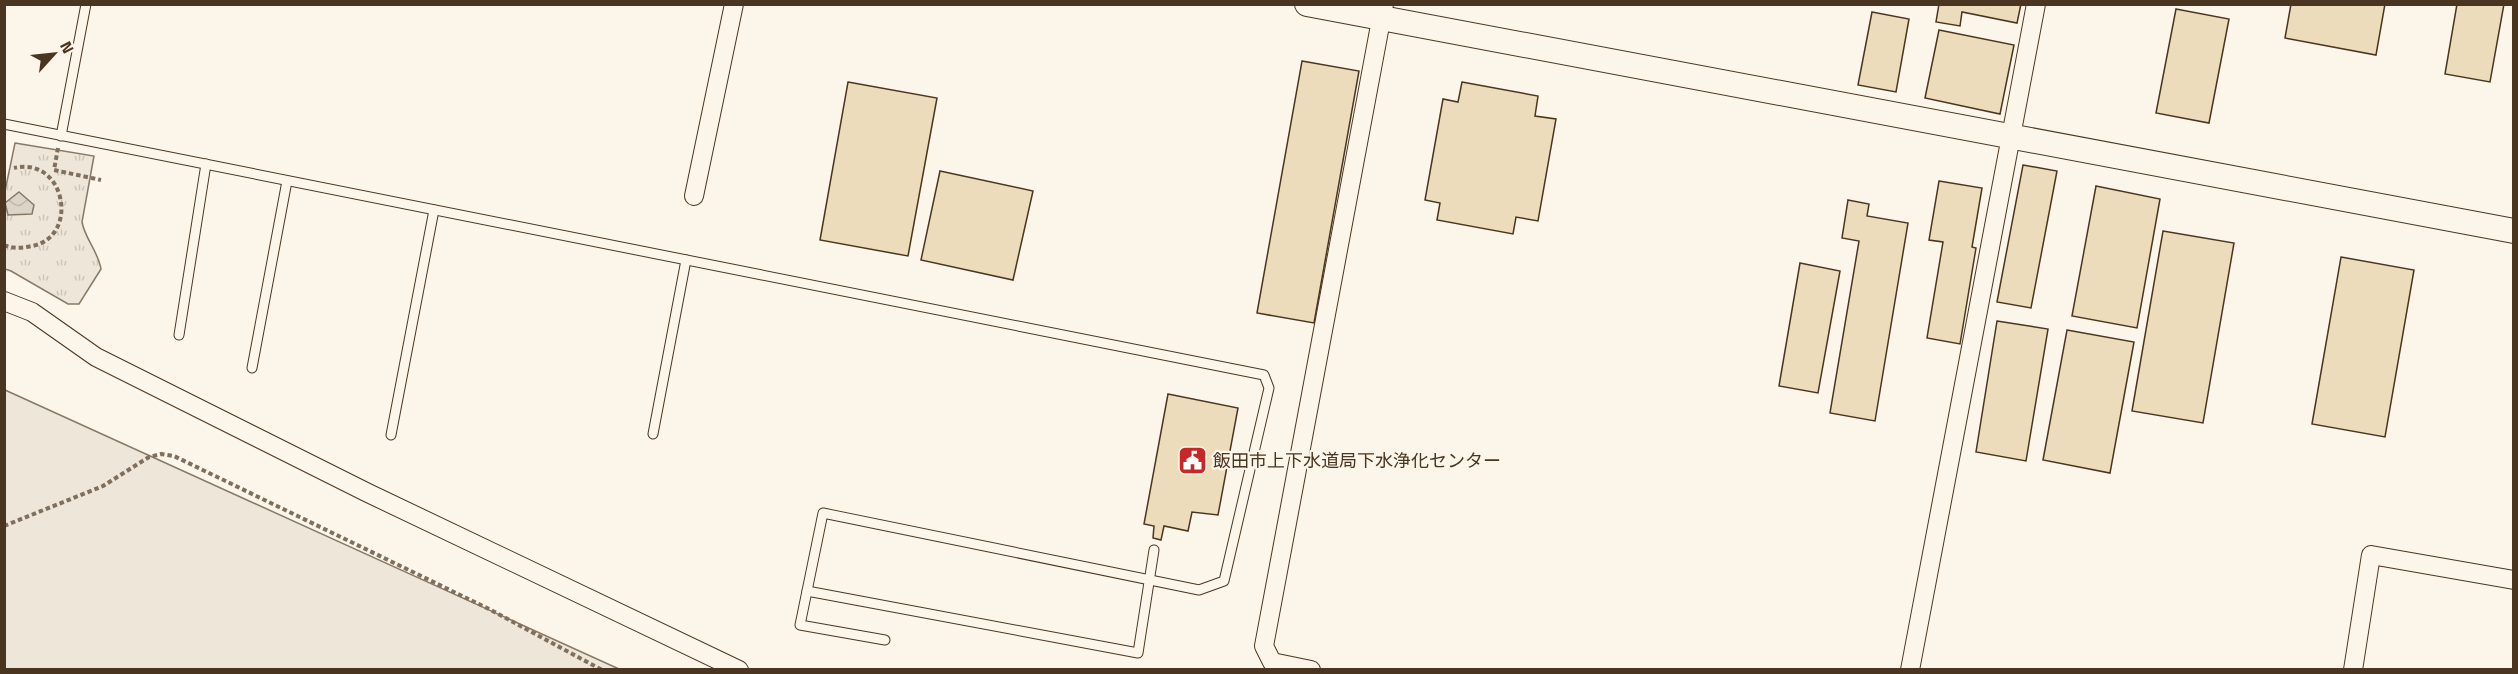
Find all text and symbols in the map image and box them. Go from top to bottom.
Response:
north arrow [24,24,84,84]
text: N [54,37,81,58]
public building icon: 飯田市上下水道局下水浄化センター [1176,444,1208,476]
place label: 飯田市上下水道局下水浄化センター [1213,447,1501,474]

